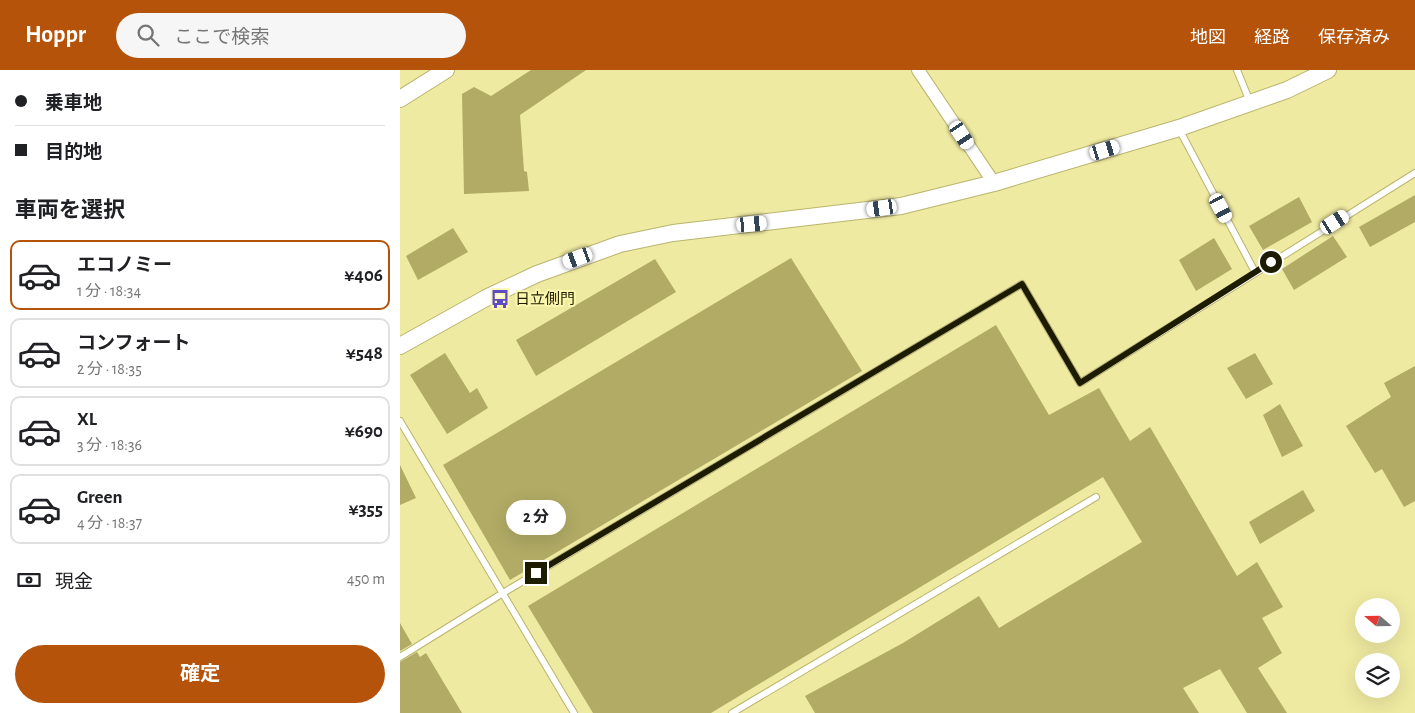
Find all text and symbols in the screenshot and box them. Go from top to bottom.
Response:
search box [116,13,466,58]
icon: search [134,21,162,49]
text: Hoppr [25,23,86,47]
text: ここで検索 [174,28,269,47]
text: 地図 [1190,29,1226,47]
text: 経路 [1254,29,1290,47]
text: 保存済み [1318,29,1390,47]
text: 乗車地 [45,94,102,113]
car [947,118,976,152]
car [1088,138,1121,162]
text: 目的地 [45,143,102,162]
car [1207,191,1234,225]
car [866,198,897,218]
text: 車両を選択 [15,199,125,221]
car [1318,208,1351,236]
car [736,215,767,233]
car [561,246,594,270]
route start [1260,251,1282,273]
icon: car [17,253,62,298]
text: エコノミー [77,256,172,275]
text: ¥406 [344,266,383,285]
text: 1 分 · 18:34 [77,283,141,299]
bus stop icon: 日立側門 [489,288,511,310]
place label: 日立側門 [515,290,575,307]
icon: car [17,331,62,376]
text: コンフォート [77,334,190,353]
text: ¥548 [346,344,383,363]
text: 2 分 · 18:35 [77,361,142,377]
icon: car [17,409,62,454]
text: XL [77,410,97,429]
text: ¥690 [345,422,383,441]
text: 3 分 · 18:36 [77,437,142,453]
icon: car [17,487,62,532]
text: Green [77,488,123,507]
text: ¥355 [348,500,383,519]
callout: 2 分 [506,500,566,536]
text: 2 分 [523,509,549,525]
text: 4 分 · 18:37 [77,515,142,531]
route end [525,562,547,584]
icon: cash [15,566,43,594]
text: 450 m [347,571,385,587]
text: 現金 [55,573,93,592]
north arrow [1355,598,1400,642]
map controls [1355,598,1400,698]
button: 確定 [15,645,385,703]
button: layers [1355,653,1400,698]

